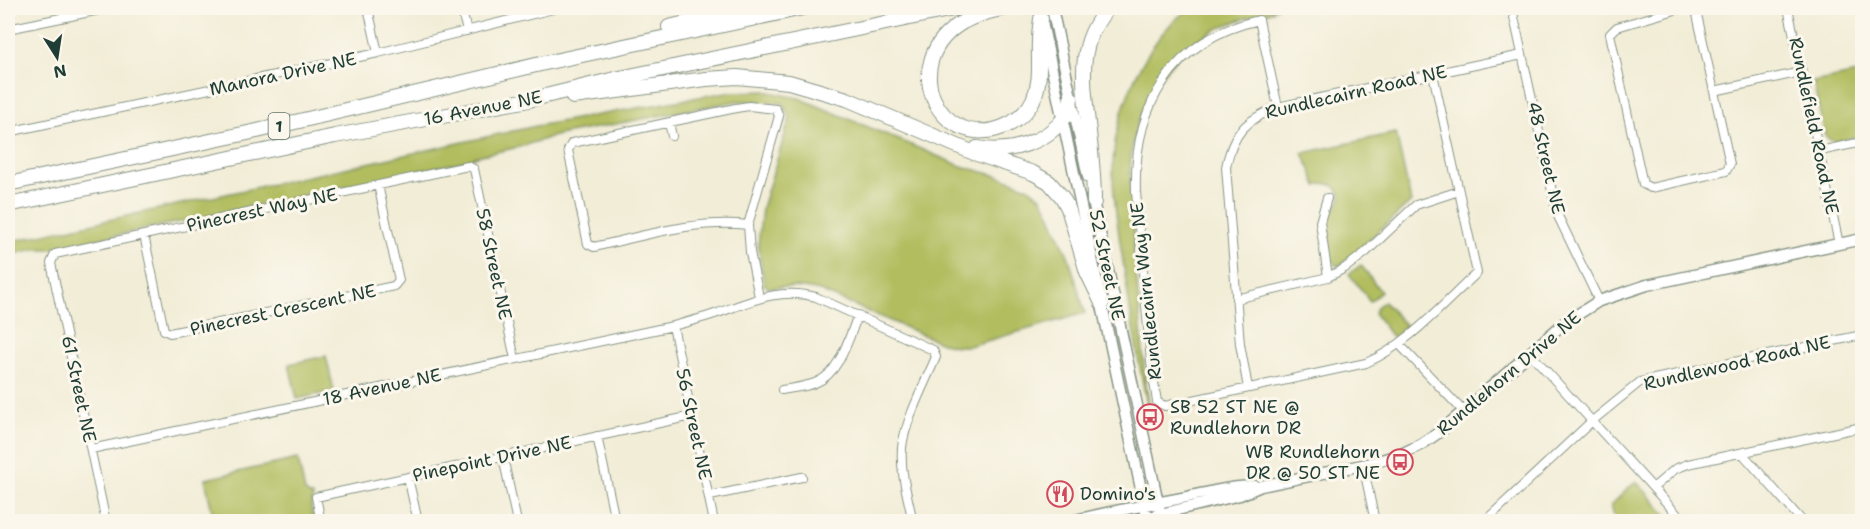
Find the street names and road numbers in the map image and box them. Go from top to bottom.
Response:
street label: Rundlefield Road NE [1783,35,1845,217]
street label: Manora Drive NE [207,47,359,101]
street label: Rundlecairn Road NE [1263,59,1449,125]
street label: 16 Avenue NE [422,85,544,131]
street label: 48 Street NE [1521,99,1571,217]
road number: 1 [268,113,290,139]
street label: Pinecrest Way NE [184,182,340,238]
street label: Rundlecairn Way NE [1125,201,1167,381]
street label: 58 Street NE [470,206,518,322]
street label: 52 Street NE [1084,207,1130,323]
street label: Pinecrest Crescent NE [188,279,378,341]
street label: Rundlehorn Drive NE [1432,305,1586,441]
street label: Rundlewood Road NE [1641,330,1833,396]
street label: 61 Street NE [56,333,102,445]
street label: 18 Avenue NE [321,363,443,411]
street label: 56 Street NE [670,366,718,482]
street label: Pinepoint Drive NE [410,430,574,488]

